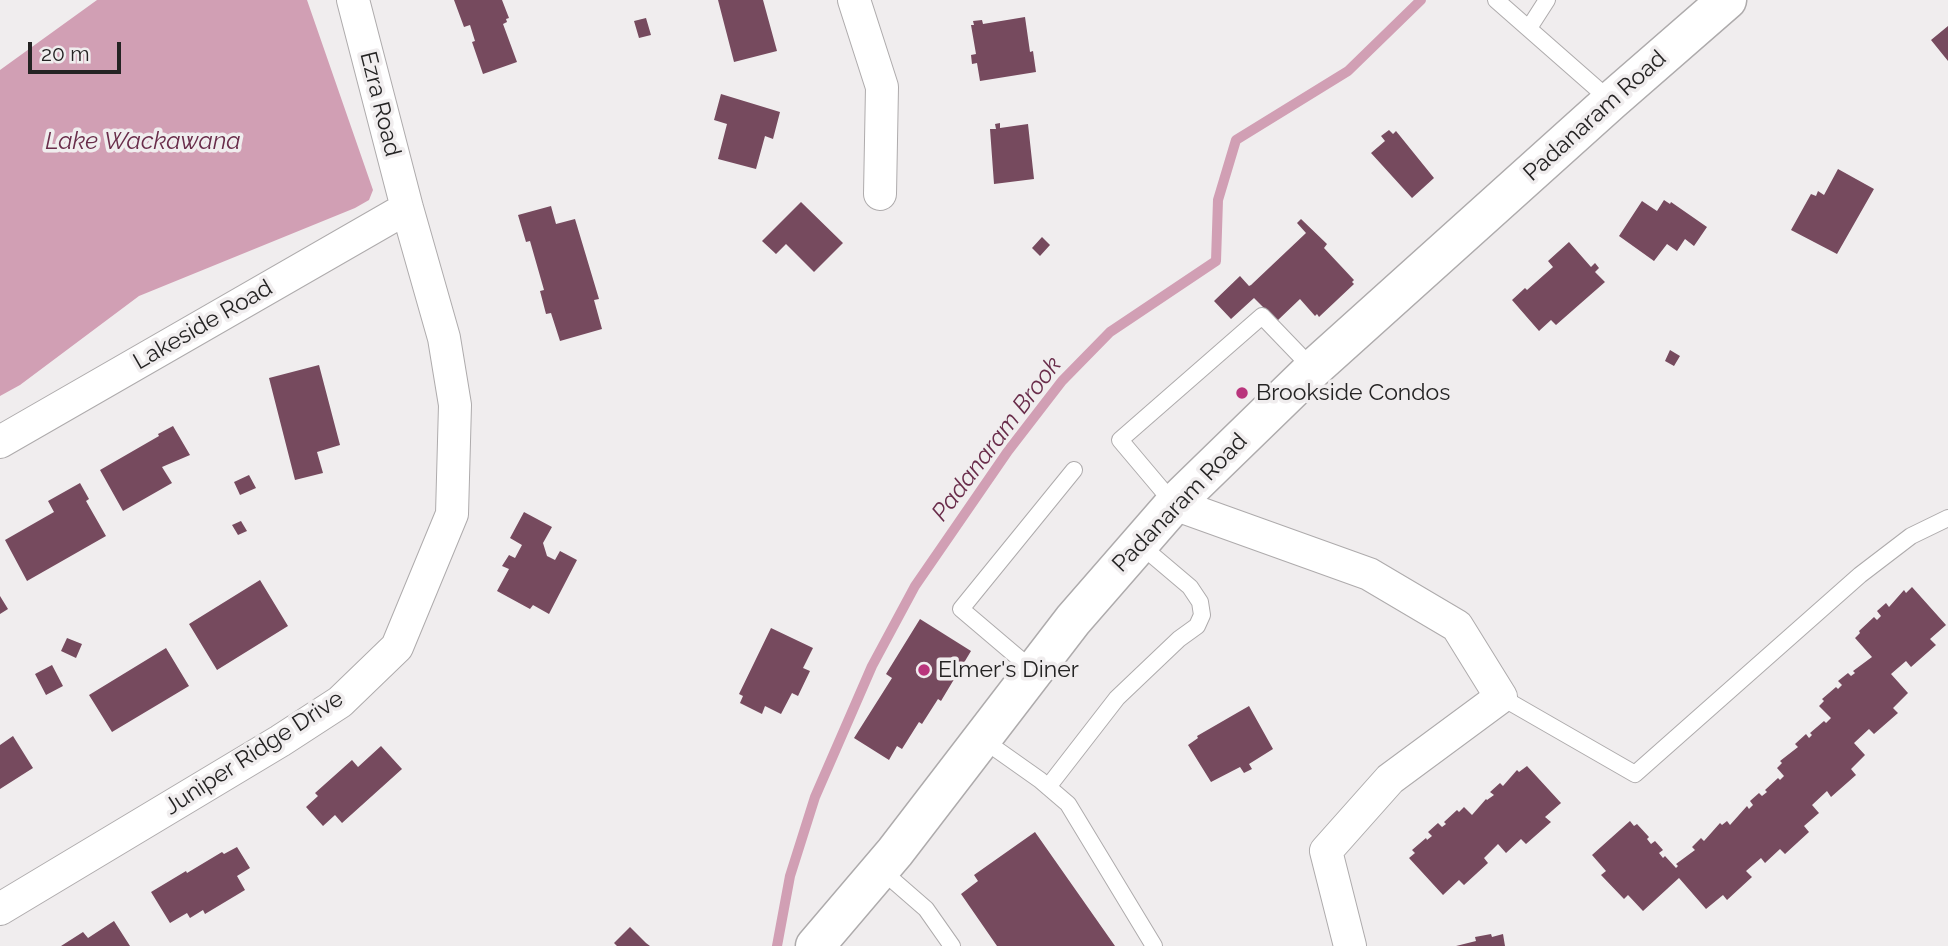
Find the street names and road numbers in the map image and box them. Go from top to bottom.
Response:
street label: Padanaram Road [1518,45,1672,187]
street label: Ezra Road [354,49,406,159]
street label: Lakeside Road [129,274,277,376]
street label: Padanaram Road [1107,428,1253,578]
street label: Juniper Ridge Drive [160,685,348,821]

